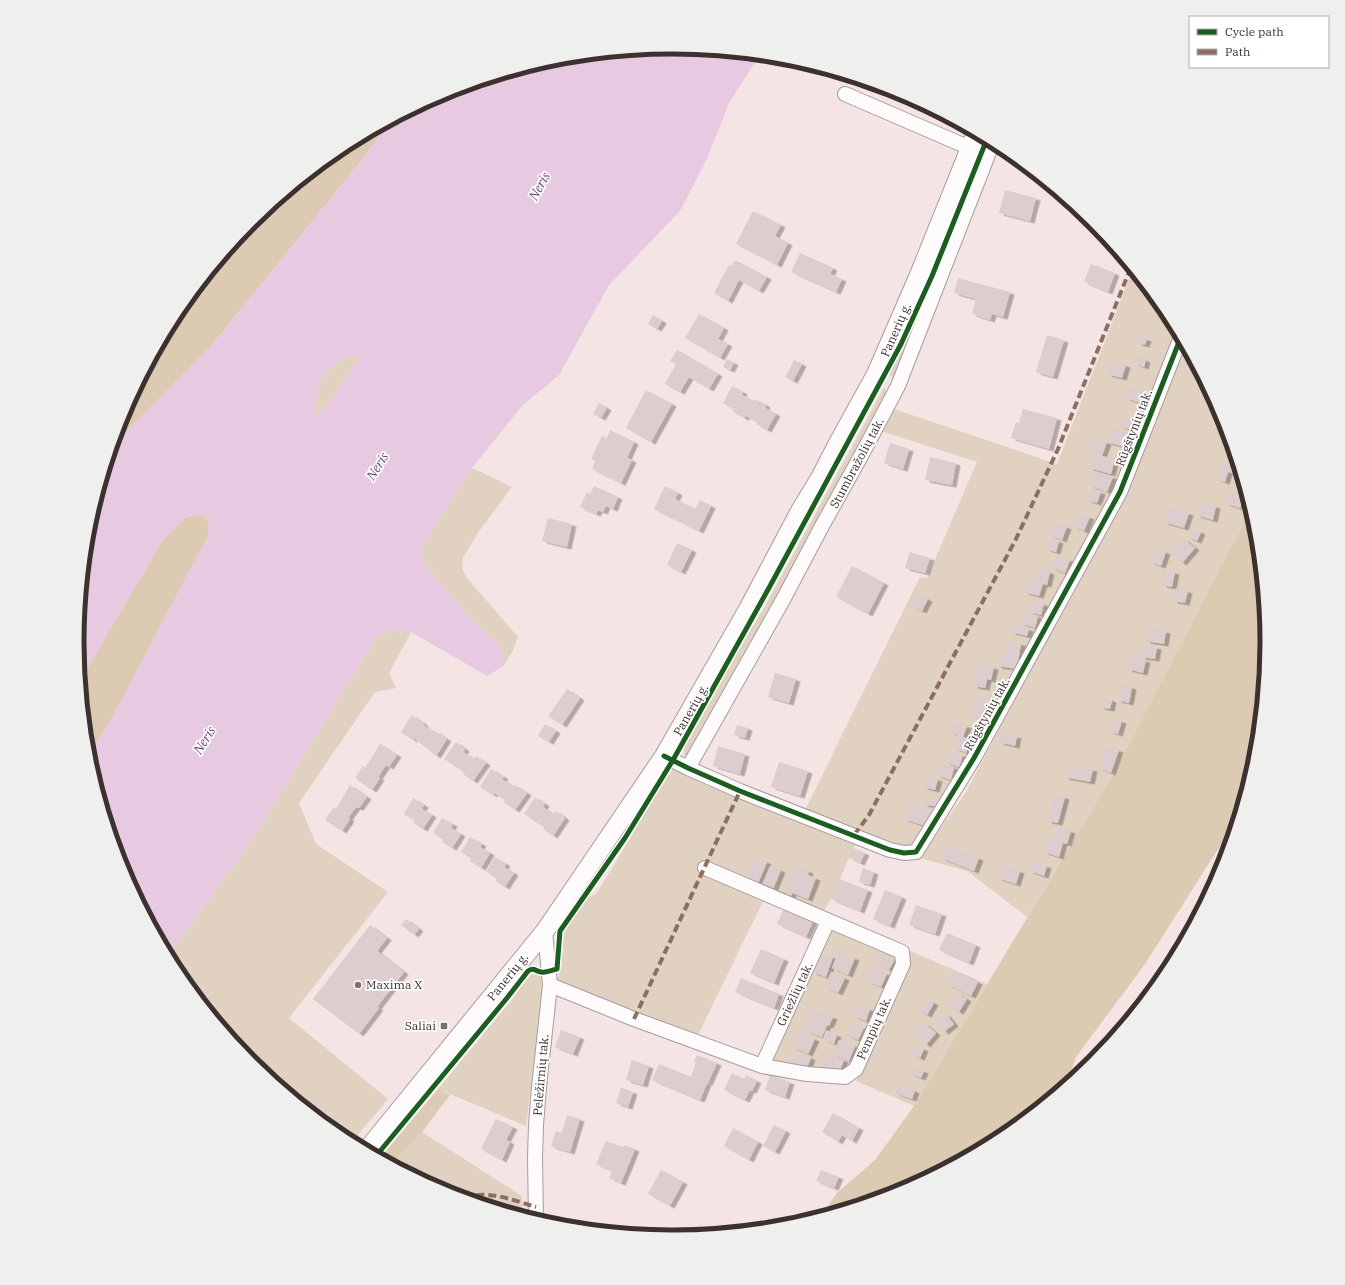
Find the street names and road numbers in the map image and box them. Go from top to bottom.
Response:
street label: Panerių g. [877,301,914,359]
street label: Rūgštynių tak. [1112,387,1155,468]
street label: Stumbražolių tak. [826,415,887,511]
street label: Rūgštynių tak. [960,675,1013,753]
street label: Panerių g. [670,681,711,738]
street label: Panerių g. [484,950,531,1004]
street label: Griežlių tak. [773,959,816,1028]
street label: Pempių tak. [853,994,894,1062]
street label: Pelėžirnių tak. [529,1034,552,1116]

